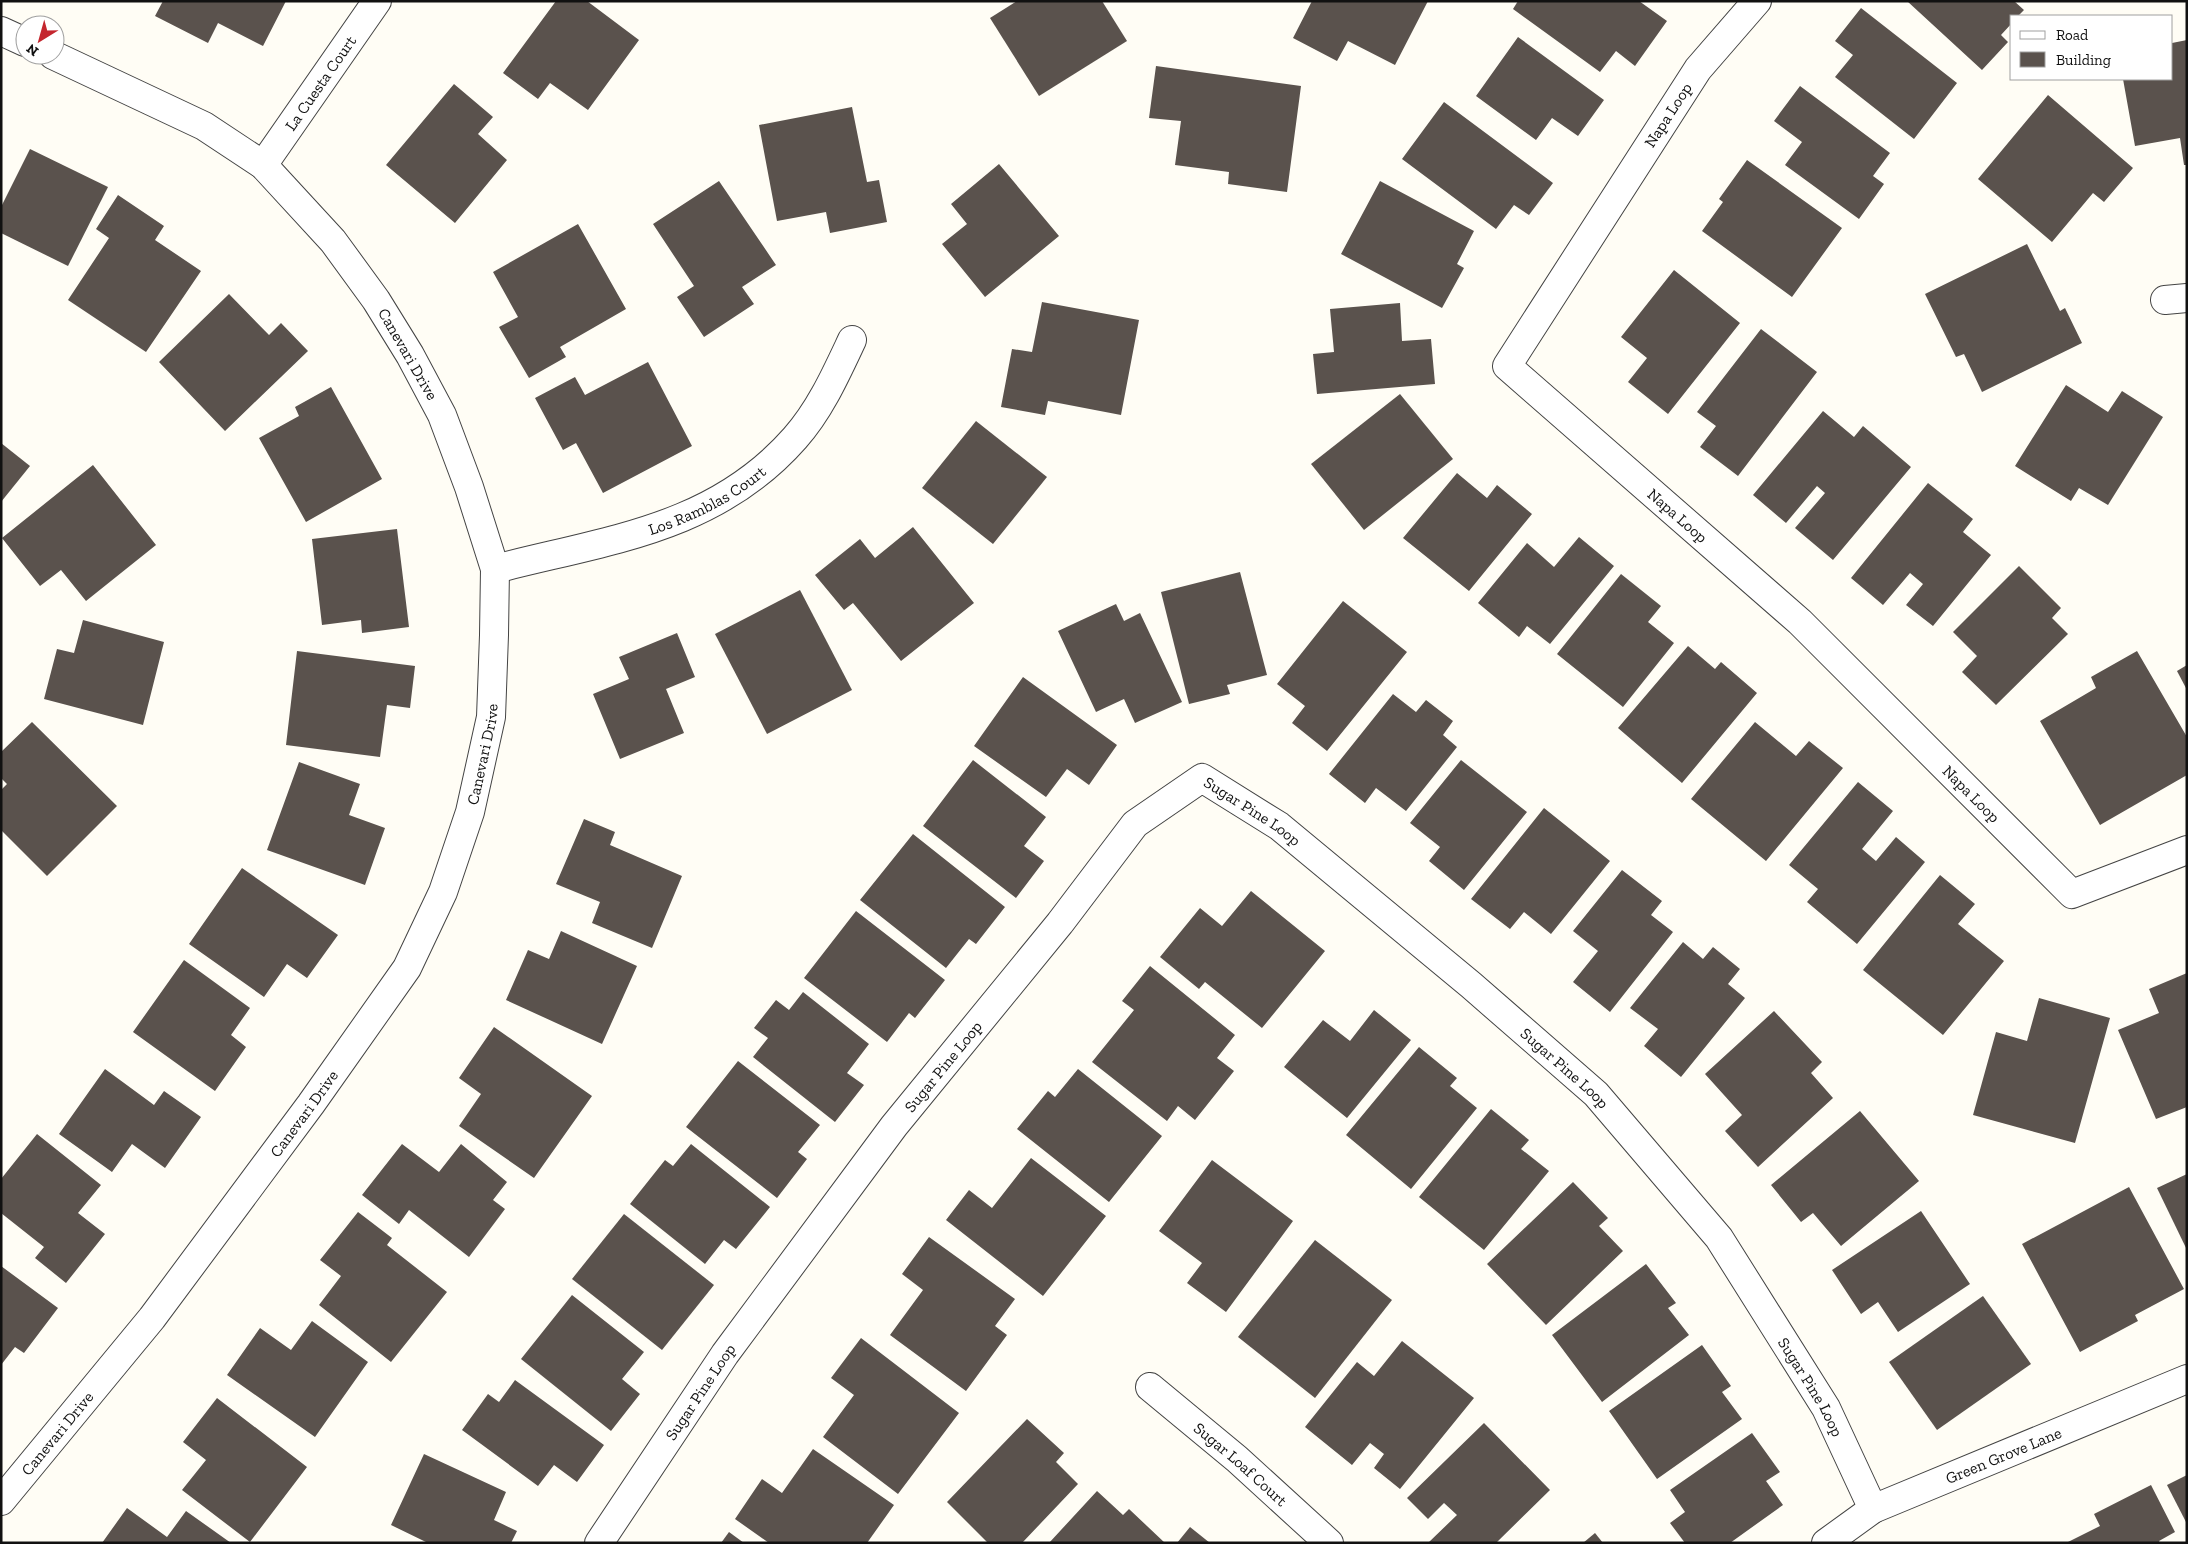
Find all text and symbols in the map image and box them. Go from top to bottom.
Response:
north arrow [15,15,65,65]
legend [2010,15,2173,80]
text: Road [2056,26,2089,44]
street label: La Cuesta Court [280,32,360,134]
text: N [23,40,42,60]
text: Building [2056,51,2111,69]
street label: Napa Loop [1640,79,1696,151]
street label: Canevari Drive [374,305,442,403]
street label: Los Ramblas Court [646,462,769,539]
street label: Napa Loop [1644,484,1712,547]
street label: Canevari Drive [462,703,501,807]
street label: Napa Loop [1939,761,2004,826]
street label: Sugar Pine Loop [1201,772,1305,850]
street label: Sugar Pine Loop [900,1017,986,1116]
street label: Sugar Pine Loop [1517,1023,1613,1112]
street label: Canevari Drive [266,1066,342,1160]
street label: Sugar Pine Loop [1774,1334,1847,1440]
street label: Sugar Pine Loop [661,1339,739,1443]
street label: Canevari Drive [17,1387,97,1479]
street label: Sugar Loaf Court [1190,1418,1291,1510]
street label: Green Grove Lane [1943,1423,2064,1487]

